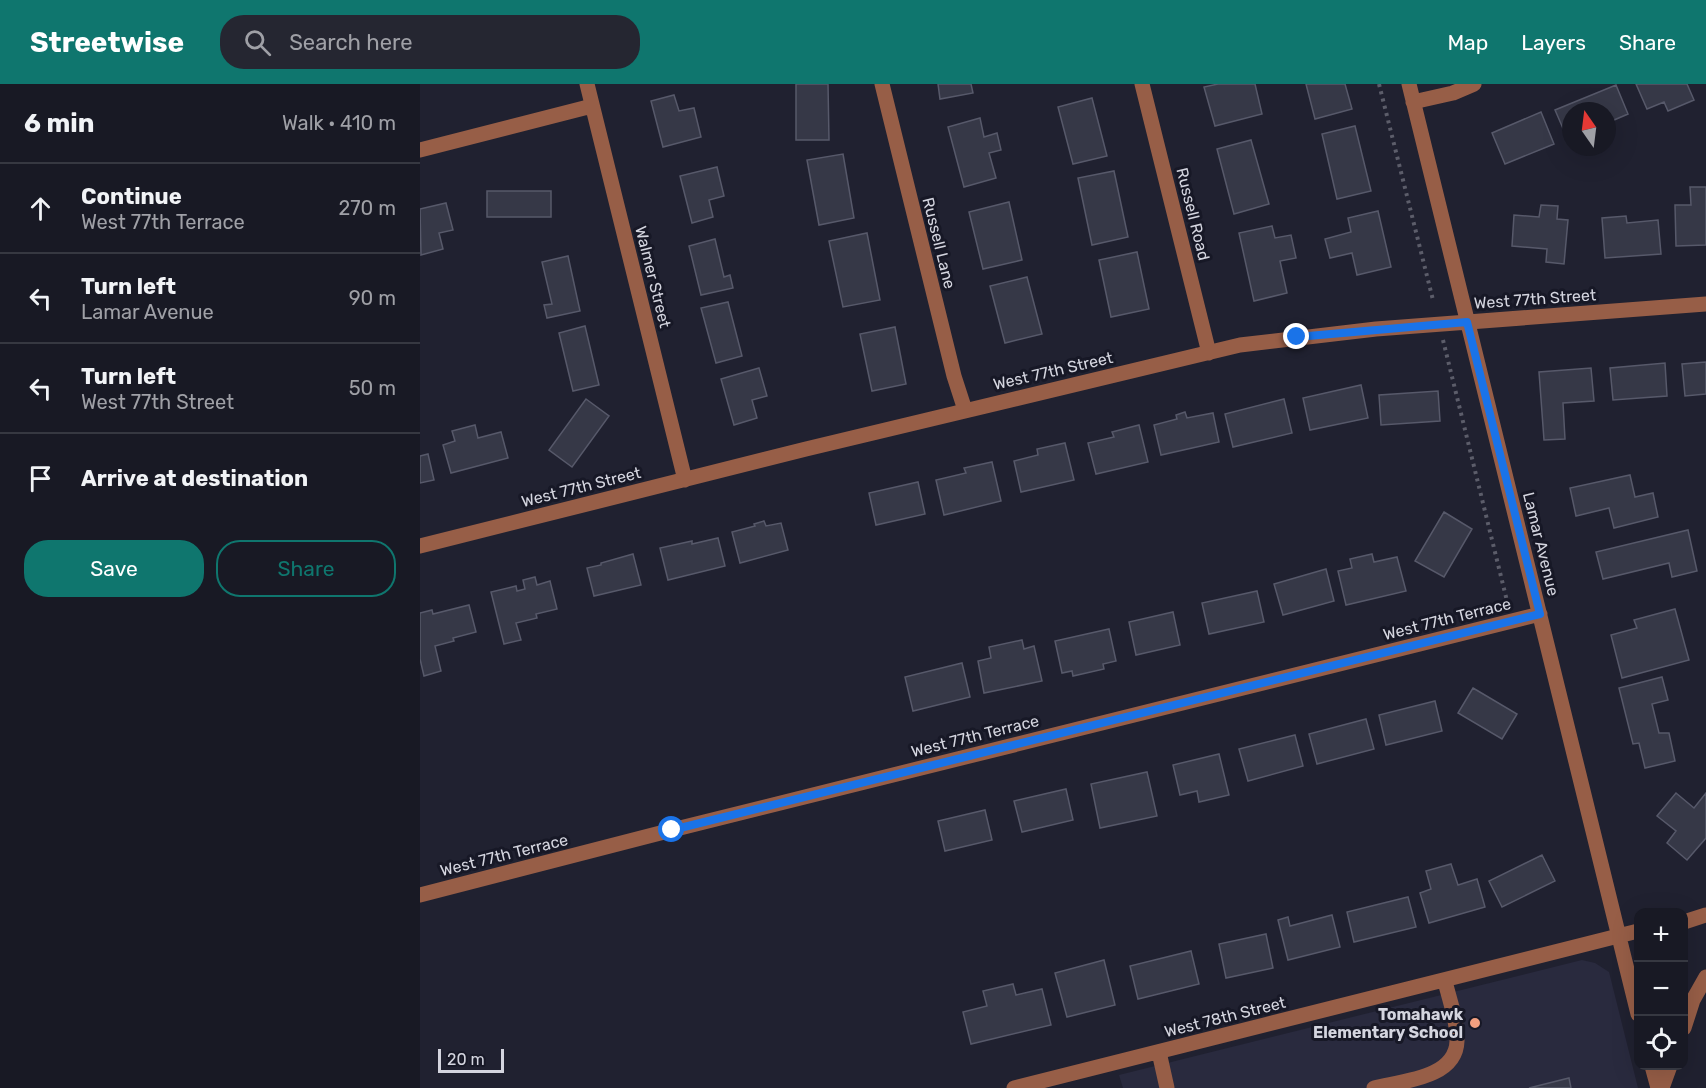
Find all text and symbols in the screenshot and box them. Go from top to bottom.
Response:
search box [220,15,640,69]
text: Streetwise [30,26,184,59]
icon: search [241,26,274,59]
text: Search here [289,29,413,56]
text: Map [1447,30,1488,55]
text: Layers [1521,30,1586,55]
text: Share [1619,30,1676,55]
north arrow [1562,102,1616,156]
text: 6 min [24,108,94,139]
text: Walk · 410 m [282,111,396,135]
street label: Russell Road [1172,166,1214,262]
text: Continue [81,183,182,210]
icon: ahead [24,192,57,225]
street label: Russell Lane [918,195,960,291]
text: 270 m [339,196,396,220]
text: West 77th Terrace [81,210,245,234]
street label: Walmer Street [631,224,675,330]
text: Turn left [81,273,176,300]
icon: left [24,282,57,315]
street label: West 77th Street [1473,285,1597,313]
text: 90 m [349,286,396,310]
text: Lamar Avenue [81,300,214,324]
route end [1283,323,1309,349]
street label: West 77th Street [991,348,1115,394]
text: Turn left [81,363,176,390]
icon: left [24,372,57,405]
text: 50 m [349,376,396,400]
text: West 77th Street [81,390,234,414]
icon: arrive [24,462,57,495]
street label: West 77th Street [519,463,643,511]
text: Arrive at destination [81,465,308,492]
street label: Lamar Avenue [1519,490,1563,598]
button: Save [24,540,204,597]
button: Share [216,540,396,597]
street label: West 77th Terrace [1381,594,1513,644]
street label: West 77th Terrace [909,711,1041,761]
route start [658,816,684,842]
street label: West 77th Terrace [438,830,570,880]
map controls [1634,908,1688,1070]
button: + [1634,908,1688,962]
button: − [1634,962,1688,1016]
street label: West 78th Street [1162,993,1288,1041]
place label: Tomahawk Elementary School [1313,1005,1464,1042]
marker: Tomahawk Elementary School [1468,1016,1482,1030]
button: locate [1634,1016,1688,1070]
scale bar [438,1046,504,1074]
text: 20 m [447,1050,485,1069]

